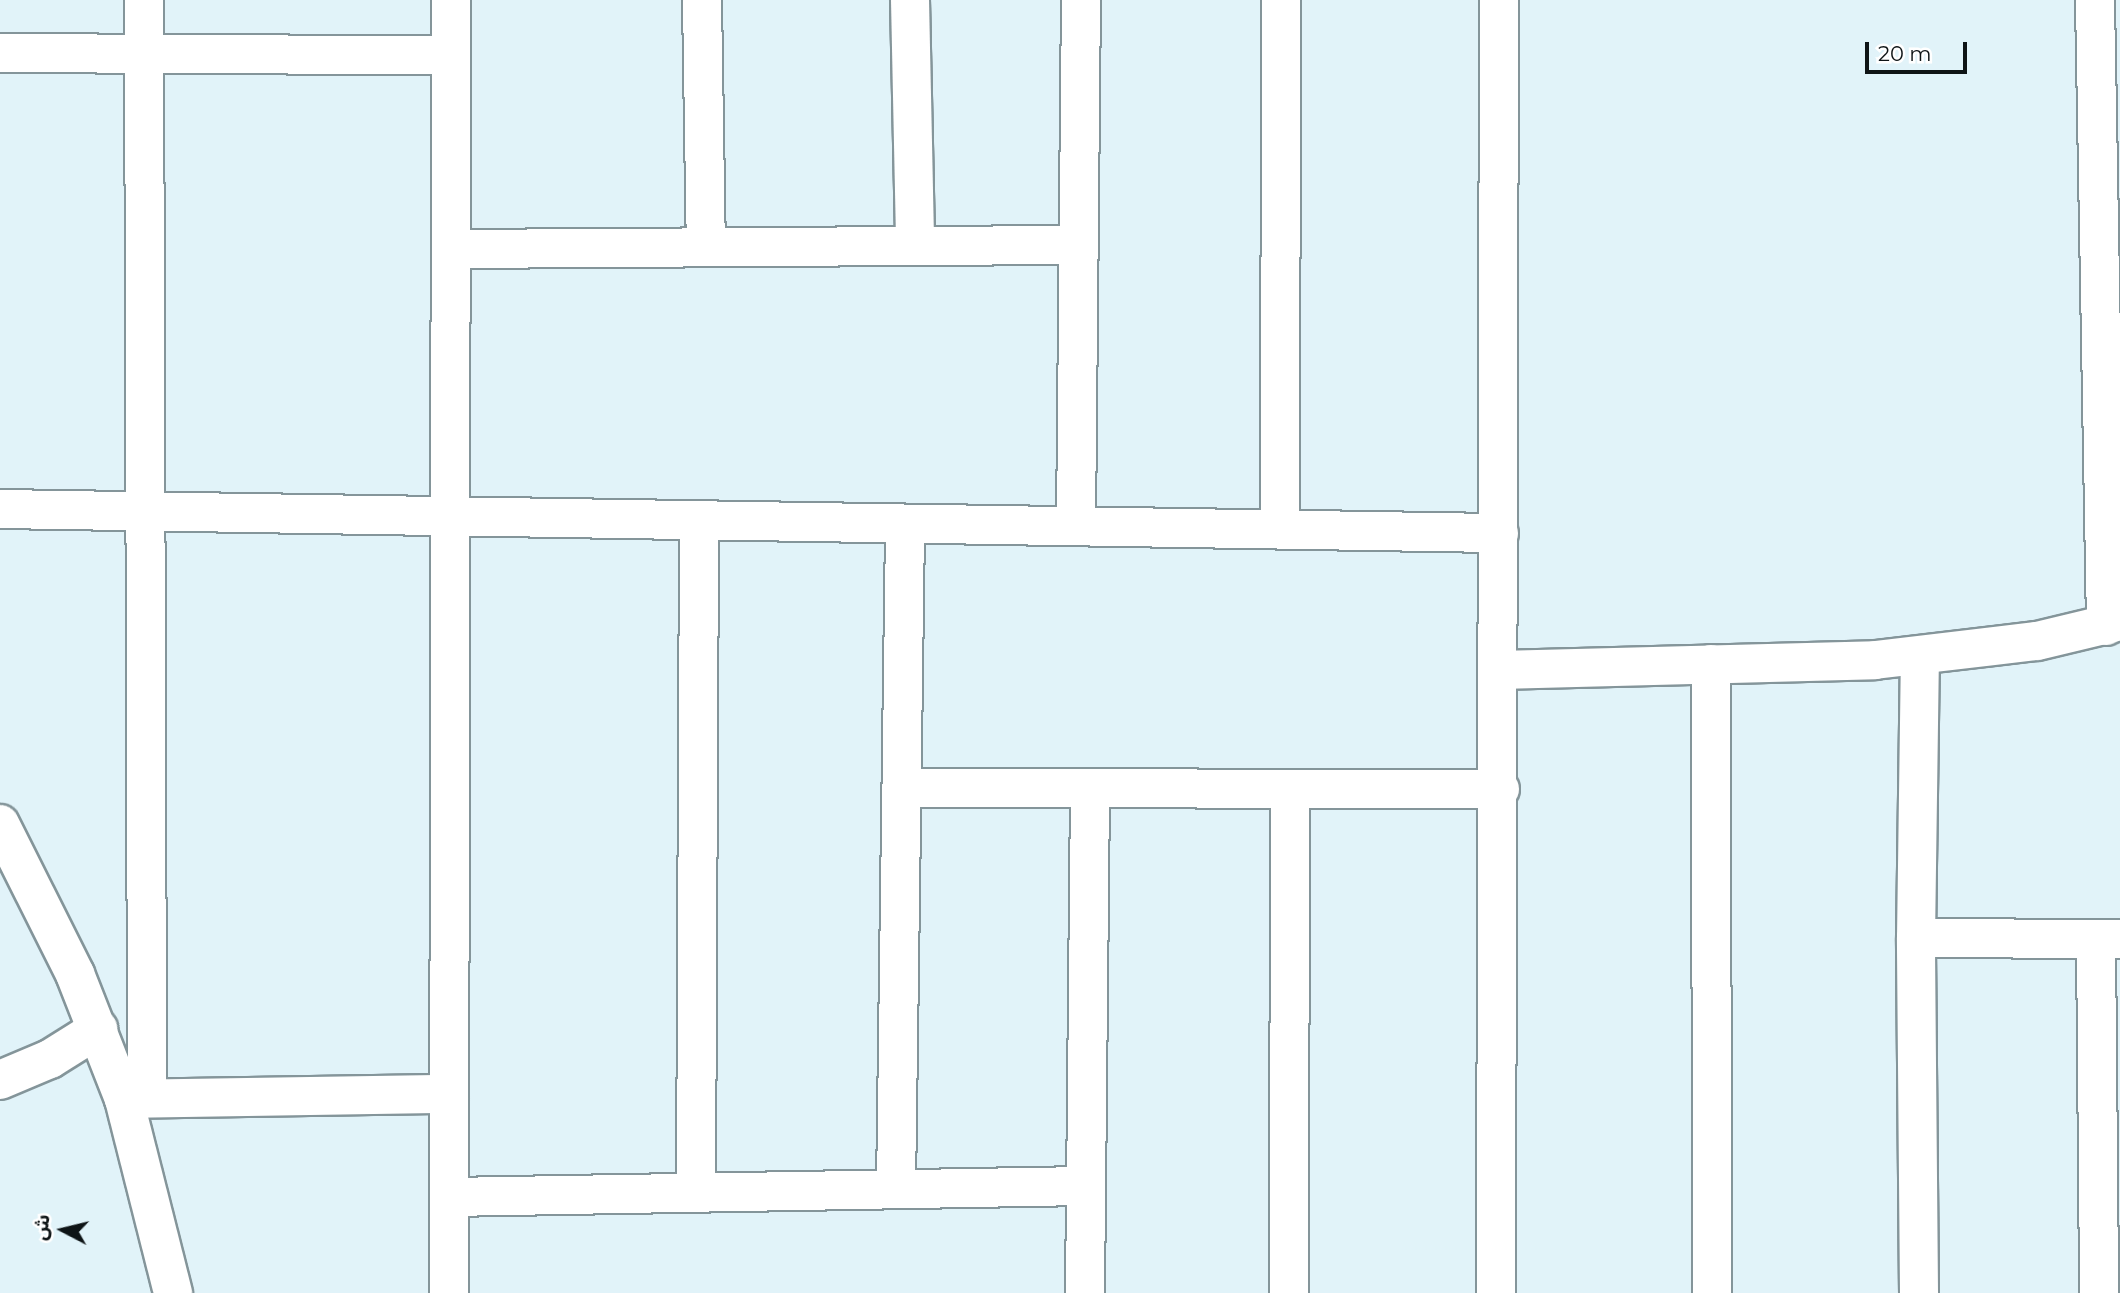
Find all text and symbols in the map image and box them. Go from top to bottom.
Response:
scale bar [1868,28,1969,72]
text: 20 m [1878,41,1932,66]
north arrow [28,1195,98,1265]
text: ش [29,1213,55,1242]

